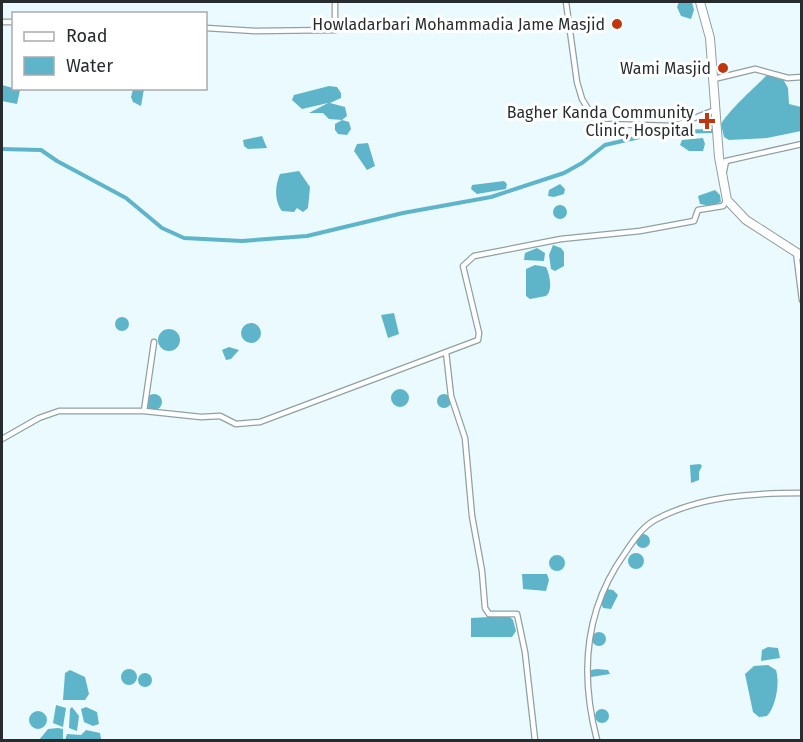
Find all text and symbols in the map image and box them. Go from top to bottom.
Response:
legend [12,12,207,90]
place label: Howladarbari Mohammadia Jame Masjid [312,15,605,34]
marker: Howladarbari Mohammadia Jame Masjid [610,17,624,31]
text: Road [66,25,108,47]
text: Water [66,55,113,77]
place label: Wami Masjid [620,59,711,78]
marker: Wami Masjid [716,61,730,75]
place label: Bagher Kanda Community Clinic, Hospital [507,103,694,140]
marker: Bagher Kanda Community Clinic, Hospital [698,112,716,130]

